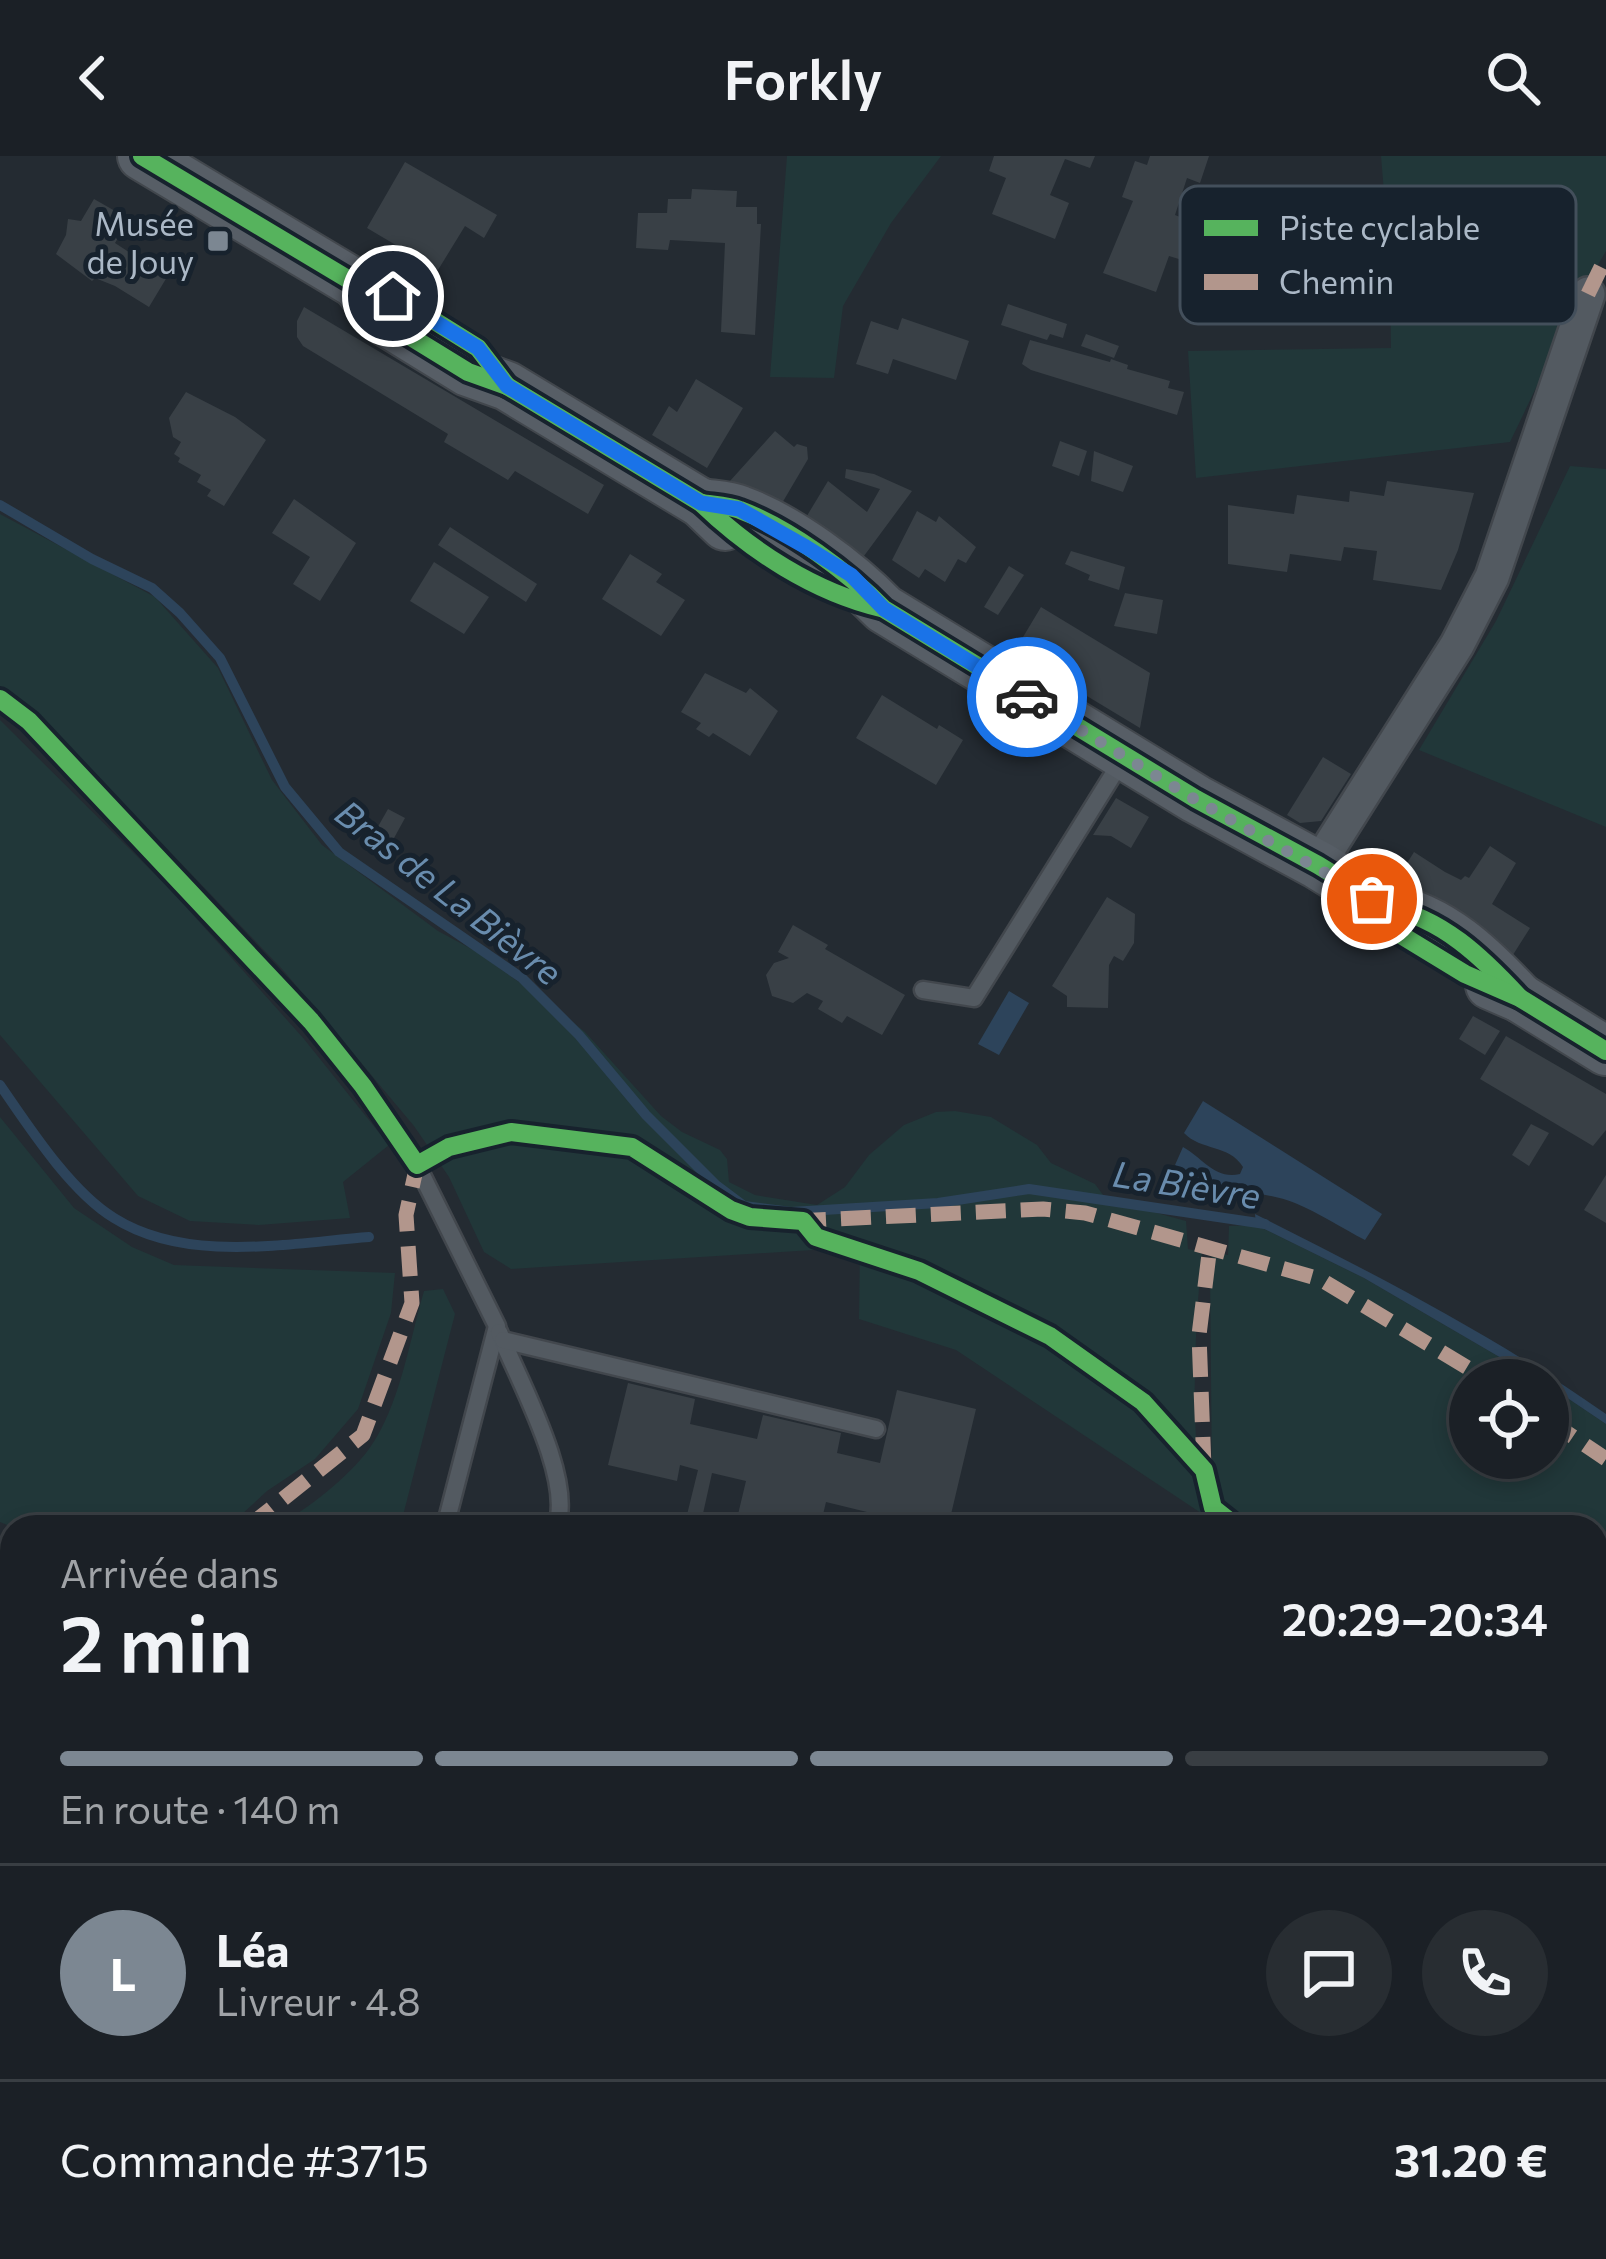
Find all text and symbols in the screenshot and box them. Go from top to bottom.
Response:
icon: back [60,45,126,111]
text: Forkly [724,45,882,111]
icon: search [1480,45,1546,111]
legend [1180,186,1576,324]
place label: Musée de Jouy [86,202,194,281]
text: Piste cyclable [1279,206,1480,247]
marker: Musée de Jouy [205,228,231,254]
pin [342,245,444,347]
text: Chemin [1279,260,1394,301]
icon: home [360,263,426,329]
courier [967,637,1087,757]
icon: car [994,664,1060,730]
water label: Bras de La Bièvre [328,789,572,993]
pin [1321,848,1423,950]
icon: bag [1339,866,1405,932]
water label: La Bièvre [1110,1150,1264,1216]
map controls [1449,1359,1569,1479]
button: locate [1449,1359,1569,1479]
text: Arrivée dans [60,1548,279,1596]
text: 20:29–20:34 [1282,1590,1548,1645]
text: 2 min [60,1593,253,1688]
text: En route · 140 m [60,1784,340,1832]
button: chat [1266,1910,1392,2036]
button: phone [1422,1910,1548,2036]
text: Léa [216,1921,290,1976]
text: L [110,1945,136,2000]
text: Livreur · 4.8 [216,1976,421,2024]
text: Commande #3715 [60,2131,429,2186]
text: 31.20 € [1394,2131,1548,2186]

